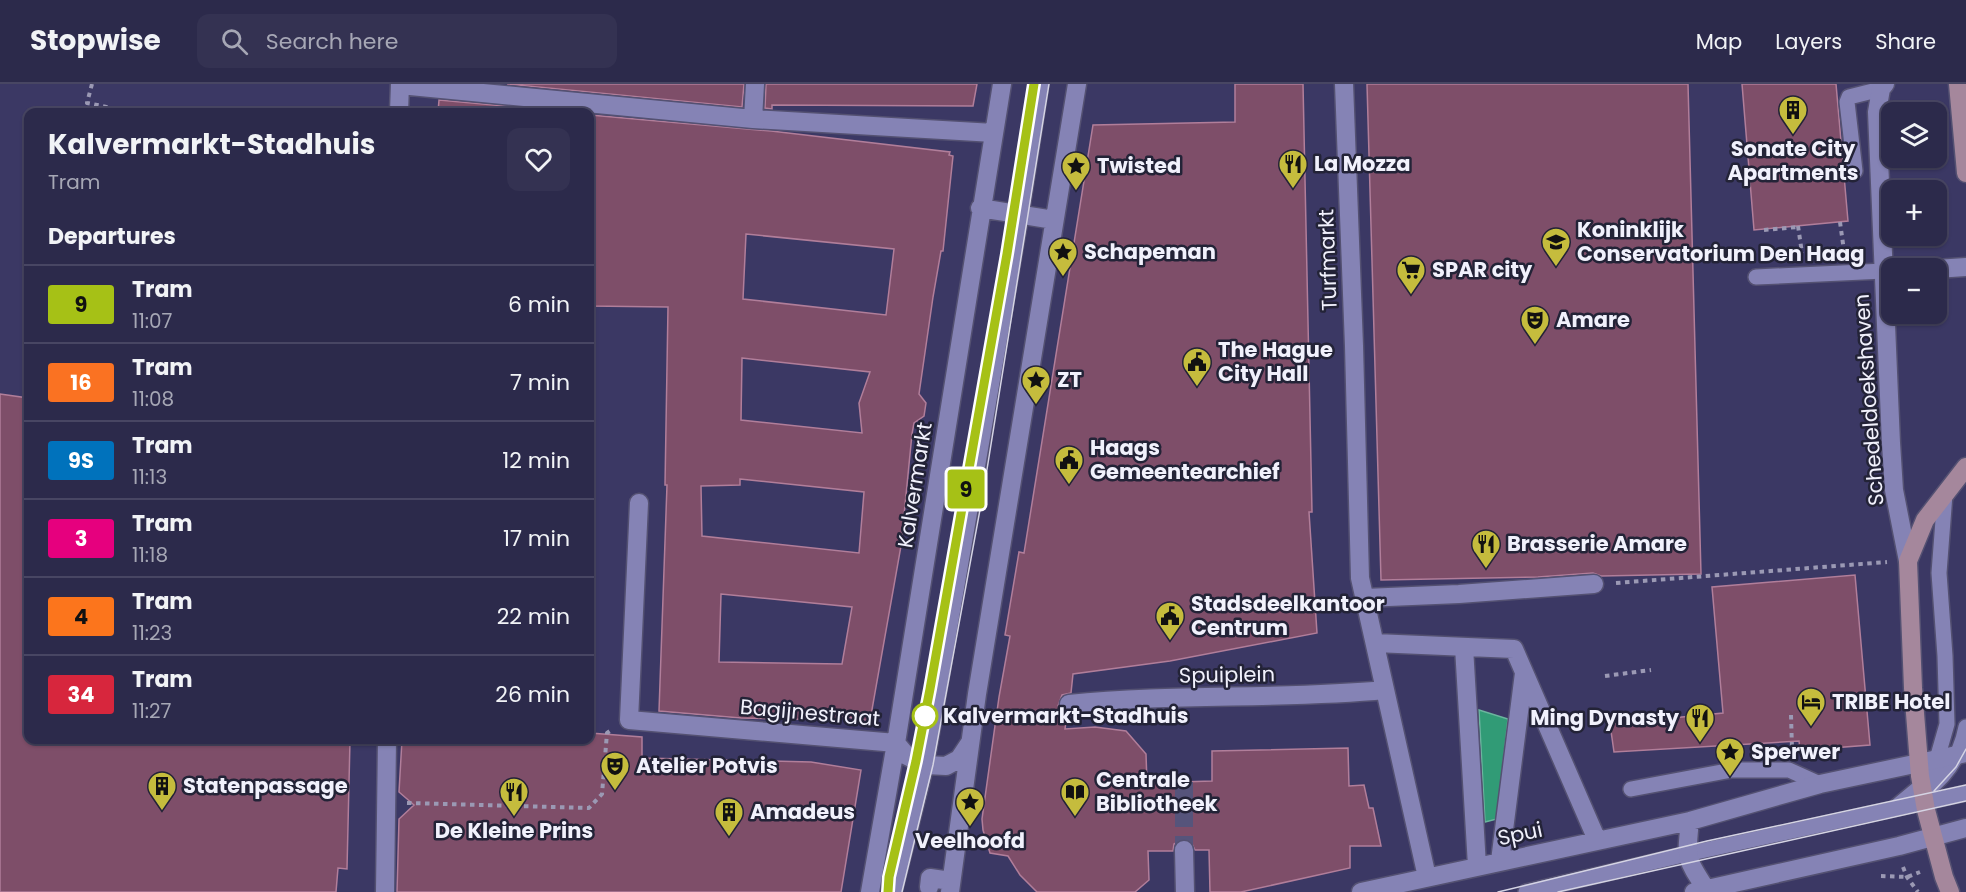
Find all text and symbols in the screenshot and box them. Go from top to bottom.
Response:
search box [197,14,617,68]
text: Stopwise [30,21,161,60]
icon: search [218,25,251,58]
text: Search here [266,26,398,57]
text: Map [1696,27,1742,56]
text: Layers [1775,27,1842,56]
text: Share [1875,27,1936,56]
building icon: Sonate City Apartments [1777,94,1809,136]
map controls [1881,102,1947,324]
button: layers [1881,102,1947,168]
text: Kalvermarkt-Stadhuis [48,125,375,164]
button: heart [507,128,570,191]
place label: Sonate City Apartments [1727,134,1859,187]
restaurant icon: La Mozza [1277,148,1309,190]
place label: La Mozza [1314,149,1410,178]
place icon: Twisted [1060,150,1092,192]
place label: Twisted [1097,151,1181,180]
text: Tram [48,168,100,196]
button: + [1881,180,1947,246]
street label: Turfmarkt [1311,209,1344,311]
place label: Koninklijk Conservatorium Den Haag [1577,215,1864,268]
text: Departures [48,221,176,252]
school or university icon: Koninklijk Conservatorium Den Haag [1540,226,1572,268]
place icon: Schapeman [1047,236,1079,278]
place label: Schapeman [1084,237,1216,266]
supermarket icon: SPAR city [1395,254,1427,296]
place label: SPAR city [1432,255,1533,284]
button: − [1881,258,1947,324]
text: Tram [132,274,193,305]
text: 6 min [508,289,570,320]
text: 9 [75,290,87,319]
street label: Schedeldoekshaven [1847,293,1890,507]
theatre icon: Amare [1519,304,1551,346]
place label: Amare [1556,305,1630,334]
text: 11:07 [132,307,173,335]
place label: The Hague City Hall [1218,335,1333,388]
public building icon: The Hague City Hall [1181,346,1213,388]
text: Tram [132,352,193,383]
place icon: ZT [1020,364,1052,406]
place label: ZT [1057,365,1082,394]
text: 7 min [510,367,570,398]
text: 16 [70,368,92,397]
text: 11:08 [132,385,174,413]
street label: Kalvermarkt [890,420,939,550]
text: Tram [132,430,193,461]
place label: Haags Gemeentearchief [1090,433,1280,486]
public building icon: Haags Gemeentearchief [1053,444,1085,486]
text: 12 min [502,445,570,476]
text: 9S [68,446,94,475]
text: 11:13 [132,463,167,491]
line badge: 9 [946,470,986,508]
text: 9 [960,475,972,504]
text: Tram [132,508,193,539]
text: 17 min [503,523,570,554]
text: 3 [75,524,87,553]
restaurant icon: Brasserie Amare [1470,528,1502,570]
place label: Brasserie Amare [1507,529,1687,558]
text: 11:18 [132,541,168,569]
text: Tram [132,586,193,617]
place label: Stadsdeelkantoor Centrum [1191,589,1385,642]
public building icon: Stadsdeelkantoor Centrum [1154,600,1186,642]
text: 22 min [497,601,570,632]
text: 4 [74,602,88,631]
text: 11:23 [132,619,172,647]
street label: Spuiplein [1179,659,1275,690]
text: Tram [132,664,193,695]
text: 26 min [495,679,570,710]
text: 34 [68,680,94,709]
hotel icon: TRIBE Hotel [1795,686,1827,728]
place label: TRIBE Hotel [1832,687,1950,716]
street label: Bagijnestraat [739,692,881,733]
text: 11:27 [132,697,171,725]
place label: Kalvermarkt-Stadhuis [943,701,1189,730]
restaurant icon: Ming Dynasty [1684,702,1716,744]
marker: Kalvermarkt-Stadhuis [912,703,938,729]
place label: Ming Dynasty [1530,703,1680,732]
place icon: Sperwer [1714,736,1746,778]
place label: Sperwer [1751,737,1840,766]
theatre icon: Atelier Potvis [599,750,631,792]
place label: Atelier Potvis [636,751,778,780]
place label: Centrale Bibliotheek [1096,765,1218,818]
building icon: Statenpassage [146,770,178,812]
place label: Statenpassage [183,771,348,800]
restaurant icon: De Kleine Prins [498,776,530,818]
library icon: Centrale Bibliotheek [1059,776,1091,818]
place icon: Veelhoofd [954,786,986,828]
building icon: Amadeus [713,796,745,838]
place label: Amadeus [750,797,855,826]
street label: Spui [1495,815,1545,852]
place label: De Kleine Prins [435,816,593,845]
place label: Veelhoofd [915,826,1025,855]

